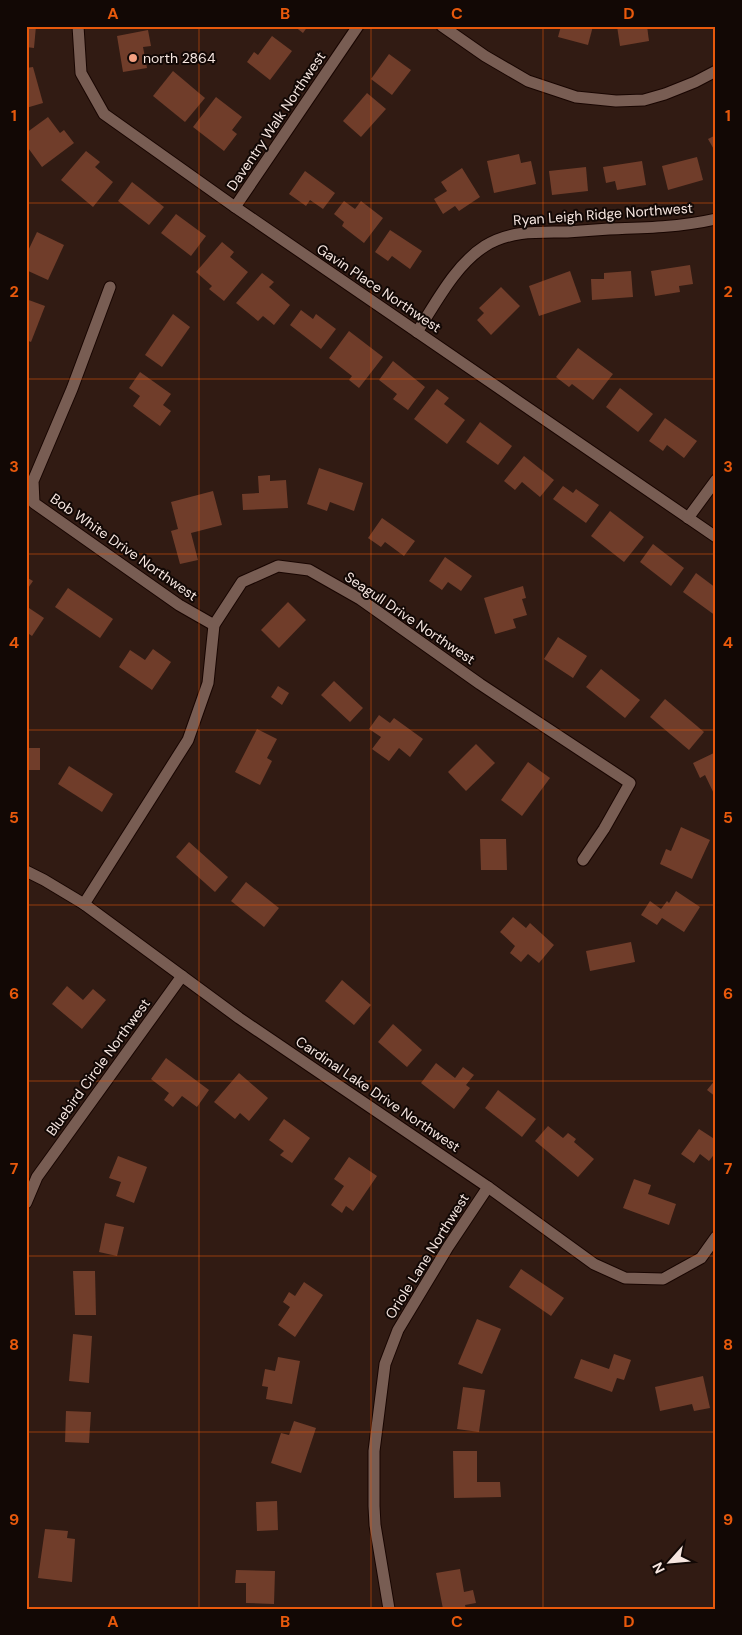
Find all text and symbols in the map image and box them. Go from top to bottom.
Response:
text: A [107,3,119,24]
text: B [280,3,290,24]
text: C [451,3,463,24]
text: D [623,3,635,24]
street label: Daventry Walk Northwest [223,48,329,194]
place label: north 2864 [143,49,216,67]
marker: north 2864 [127,52,139,64]
text: 1 [11,105,17,126]
text: 1 [725,105,731,126]
street label: Ryan Leigh Ridge Northwest [513,199,693,229]
street label: Gavin Place Northwest [313,240,445,336]
text: 2 [9,281,19,302]
text: 2 [723,281,733,302]
text: 3 [9,456,19,477]
text: 3 [723,456,733,477]
street label: Bob White Drive Northwest [47,489,201,605]
street label: Seagull Drive Northwest [341,568,479,668]
text: 4 [9,632,19,653]
text: 4 [723,632,733,653]
text: 5 [9,807,19,828]
text: 5 [723,807,733,828]
text: 6 [9,983,19,1004]
text: 6 [723,983,733,1004]
street label: Bluebird Circle Northwest [42,995,154,1139]
street label: Cardinal Lake Drive Northwest [292,1032,464,1156]
text: 7 [10,1158,19,1179]
text: 7 [724,1158,733,1179]
street label: Oriole Lane Northwest [381,1190,473,1322]
text: 8 [9,1334,19,1355]
text: 8 [723,1334,733,1355]
text: 9 [9,1509,19,1530]
text: 9 [723,1509,733,1530]
north arrow [644,1538,694,1588]
text: N [648,1559,669,1577]
text: A [107,1611,119,1632]
text: B [280,1611,290,1632]
text: C [451,1611,463,1632]
text: D [623,1611,635,1632]

